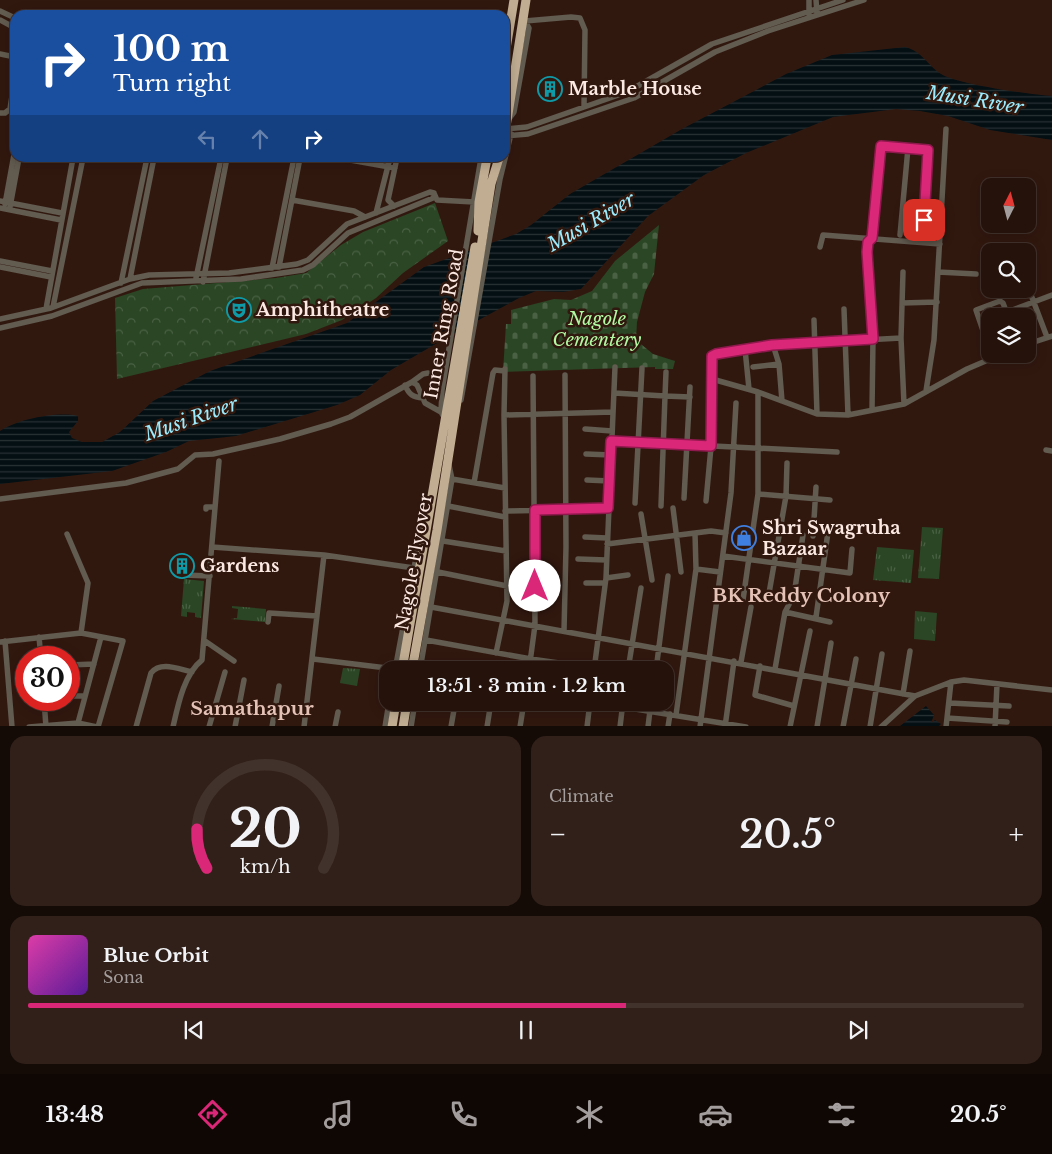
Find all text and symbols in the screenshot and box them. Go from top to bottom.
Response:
text: 100 m [113,27,229,70]
icon: right [30,30,95,95]
text: Turn right [113,70,231,97]
building icon: Marble House [537,76,563,102]
place label: Marble House [568,78,702,100]
water label: Musi River [924,81,1026,119]
icon: left [193,125,221,153]
icon: ahead [246,125,274,153]
icon: right [299,125,327,153]
north arrow [981,178,1036,232]
map controls [981,178,1036,363]
water label: Musi River [542,187,640,257]
pin [903,199,945,241]
icon: arrive [910,206,938,234]
button: search [981,243,1036,298]
street label: Inner Ring Road [420,247,468,401]
theatre icon: Amphitheatre [226,297,252,323]
place label: Amphitheatre [255,299,389,321]
park label: Nagole Cementery [553,308,642,351]
button: layers [981,308,1036,363]
water label: Musi River [140,392,242,446]
street label: Nagole Flyover [391,491,437,632]
place label: Shri Swagruha Bazaar [762,517,901,560]
shop icon: Shri Swagruha Bazaar [731,525,757,551]
building icon: Gardens [169,553,195,579]
place label: Gardens [200,555,279,577]
position arrow [508,559,560,611]
district label: BK Reddy Colony [712,584,891,607]
speed limit sign: 30 [15,646,80,711]
text: 13:51 · 3 min · 1.2 km [427,674,626,697]
district label: Samathapur [190,697,314,720]
text: Climate [549,786,614,806]
text: 20 [229,797,302,861]
text: 20.5° [739,811,836,858]
text: − [549,817,567,852]
text: + [1009,817,1024,852]
text: km/h [240,856,291,878]
text: Blue Orbit [103,944,209,967]
text: Sona [103,967,144,987]
icon: previous [180,1016,208,1044]
icon: pause [512,1016,540,1044]
icon: next [844,1016,872,1044]
icon: directions [195,1097,230,1132]
icon: music [321,1097,356,1132]
icon: phone [446,1097,481,1132]
icon: climate [572,1097,607,1132]
icon: car [698,1097,733,1132]
icon: filters [824,1097,859,1132]
text: 13:48 [45,1101,104,1128]
text: 20.5° [950,1101,1007,1128]

